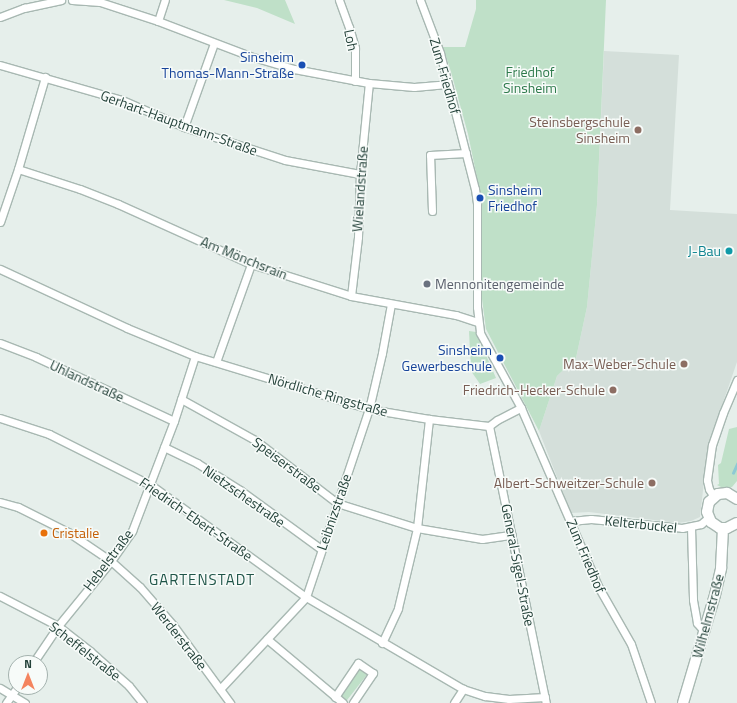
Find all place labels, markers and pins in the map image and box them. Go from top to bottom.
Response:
place label: Sinsheim Thomas-Mann-Straße [162,49,294,82]
marker: Sinsheim Thomas-Mann-Straße [297,60,307,70]
place label: Steinsbergschule Sinsheim [529,114,630,146]
marker: Steinsbergschule Sinsheim [633,125,643,135]
place label: Sinsheim Friedhof [488,182,542,214]
marker: Sinsheim Friedhof [475,193,485,203]
place label: J-Bau [688,243,721,259]
marker: J-Bau [724,246,734,256]
place label: Mennonitengemeinde [435,276,564,292]
marker: Mennonitengemeinde [422,279,432,289]
place label: Sinsheim Gewerbeschule [402,342,492,374]
marker: Sinsheim Gewerbeschule [495,353,505,363]
place label: Max-Weber-Schule [563,356,676,372]
marker: Max-Weber-Schule [679,359,689,369]
place label: Friedrich-Hecker-Schule [463,382,605,398]
marker: Friedrich-Hecker-Schule [608,385,618,395]
place label: Albert-Schweitzer-Schule [494,475,644,491]
marker: Albert-Schweitzer-Schule [647,478,657,488]
place label: Cristalie [52,525,99,541]
marker: Cristalie [39,528,49,538]

